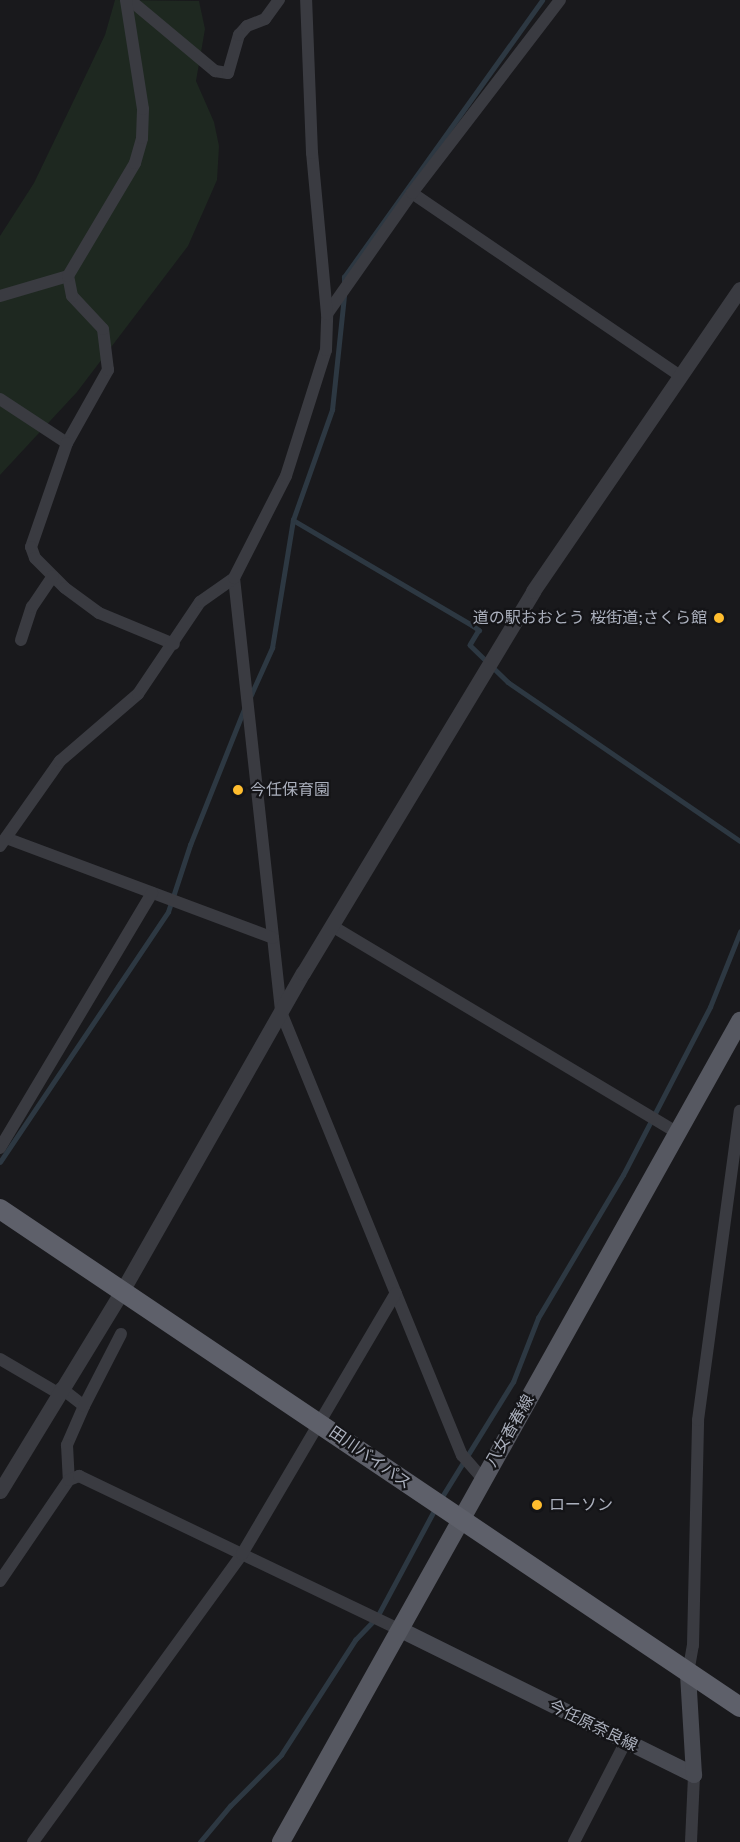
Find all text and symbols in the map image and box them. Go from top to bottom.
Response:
place label: 道の駅おおとう 桜街道;さくら館 [473,608,707,628]
marker: 道の駅おおとう 桜街道;さくら館 [712,611,726,625]
place label: 今任保育園 [250,780,330,800]
marker: 今任保育園 [231,783,245,797]
street label: 八女香春線 [482,1392,538,1470]
street label: 田川バイパス [325,1423,415,1493]
place label: ローソン [549,1495,613,1515]
marker: ローソン [530,1498,544,1512]
street label: 今任原奈良線 [546,1696,640,1756]

